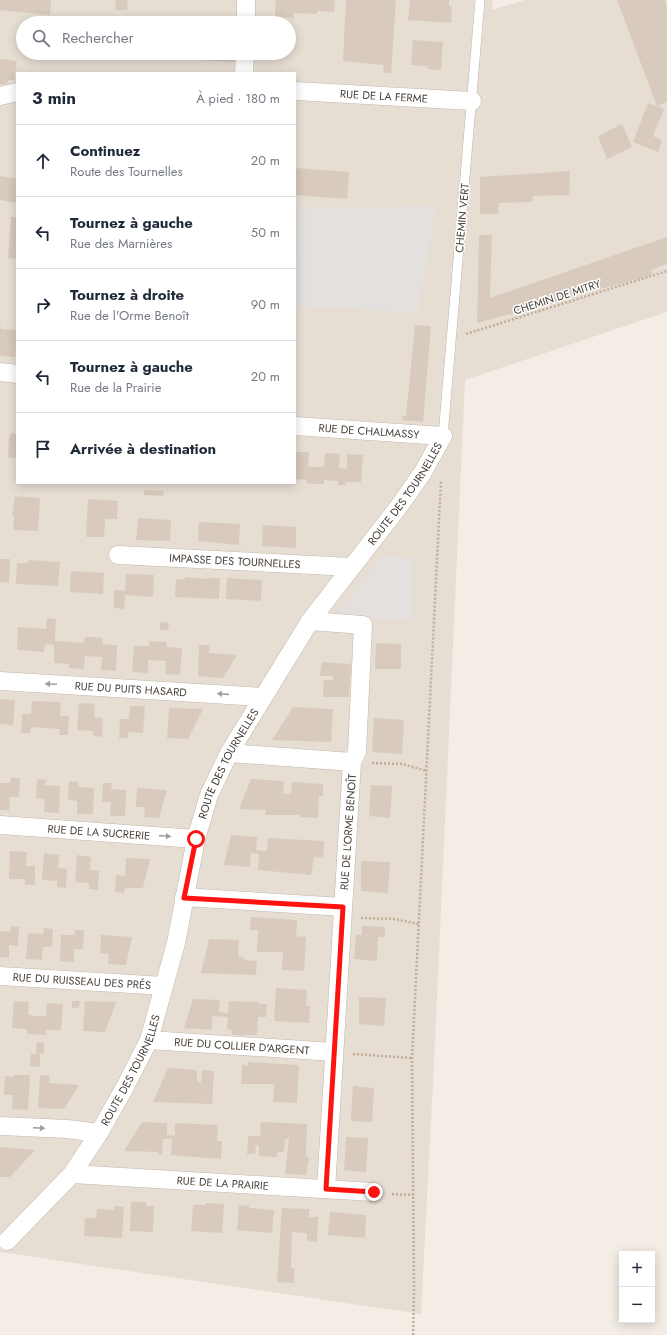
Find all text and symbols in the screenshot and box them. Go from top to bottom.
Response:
search box [16,16,296,60]
icon: search [30,27,52,49]
text: Rechercher [62,27,134,49]
text: 3 min [32,86,76,110]
street label: RUE DE LA FERME [340,86,428,106]
text: À pied · 180 m [196,89,280,108]
text: Continuez [70,140,140,162]
icon: ahead [32,150,54,172]
text: 20 m [251,151,280,170]
text: Route des Tournelles [70,162,183,181]
street label: CHEMIN VERT [451,183,473,253]
text: Tournez à gauche [70,212,193,234]
icon: left [32,222,54,244]
text: 50 m [251,223,280,242]
text: Rue des Marnières [70,234,172,253]
street label: CHEMIN DE MITRY [511,275,603,319]
text: Tournez à droite [70,284,184,306]
icon: right [32,294,54,316]
text: 90 m [251,295,280,314]
text: Rue de l'Orme Benoît [70,306,189,325]
text: Tournez à gauche [70,356,193,378]
icon: left [32,366,54,388]
text: 20 m [251,367,280,386]
text: Rue de la Prairie [70,378,161,397]
street label: RUE DE CHALMASSY [318,419,421,443]
icon: arrive [32,438,54,460]
text: Arrivée à destination [70,438,216,460]
street label: ROUTE DES TOURNELLES [364,439,446,548]
street label: IMPASSE DES TOURNELLES [169,550,301,572]
street label: RUE DU PUITS HASARD [74,678,188,700]
one-way arrow [44,681,57,687]
one-way arrow [217,690,229,697]
street label: ROUTE DES TOURNELLES [194,705,262,821]
street label: RUE DE L'ORME BENOÎT [336,773,360,891]
street label: RUE DE LA SUCRERIE [47,820,151,844]
route start [187,830,205,848]
one-way arrow [159,832,171,839]
street label: RUE DU RUISSEAU DES PRÉS [12,969,152,993]
street label: ROUTE DES TOURNELLES [97,1013,164,1129]
street label: RUE DU COLLIER D'ARGENT [174,1034,310,1058]
one-way arrow [33,1124,45,1131]
street label: RUE DE LA PRAIRIE [176,1172,269,1194]
route end [365,1183,383,1201]
map controls [619,1251,655,1323]
button: + [619,1251,655,1287]
button: − [619,1287,655,1323]

